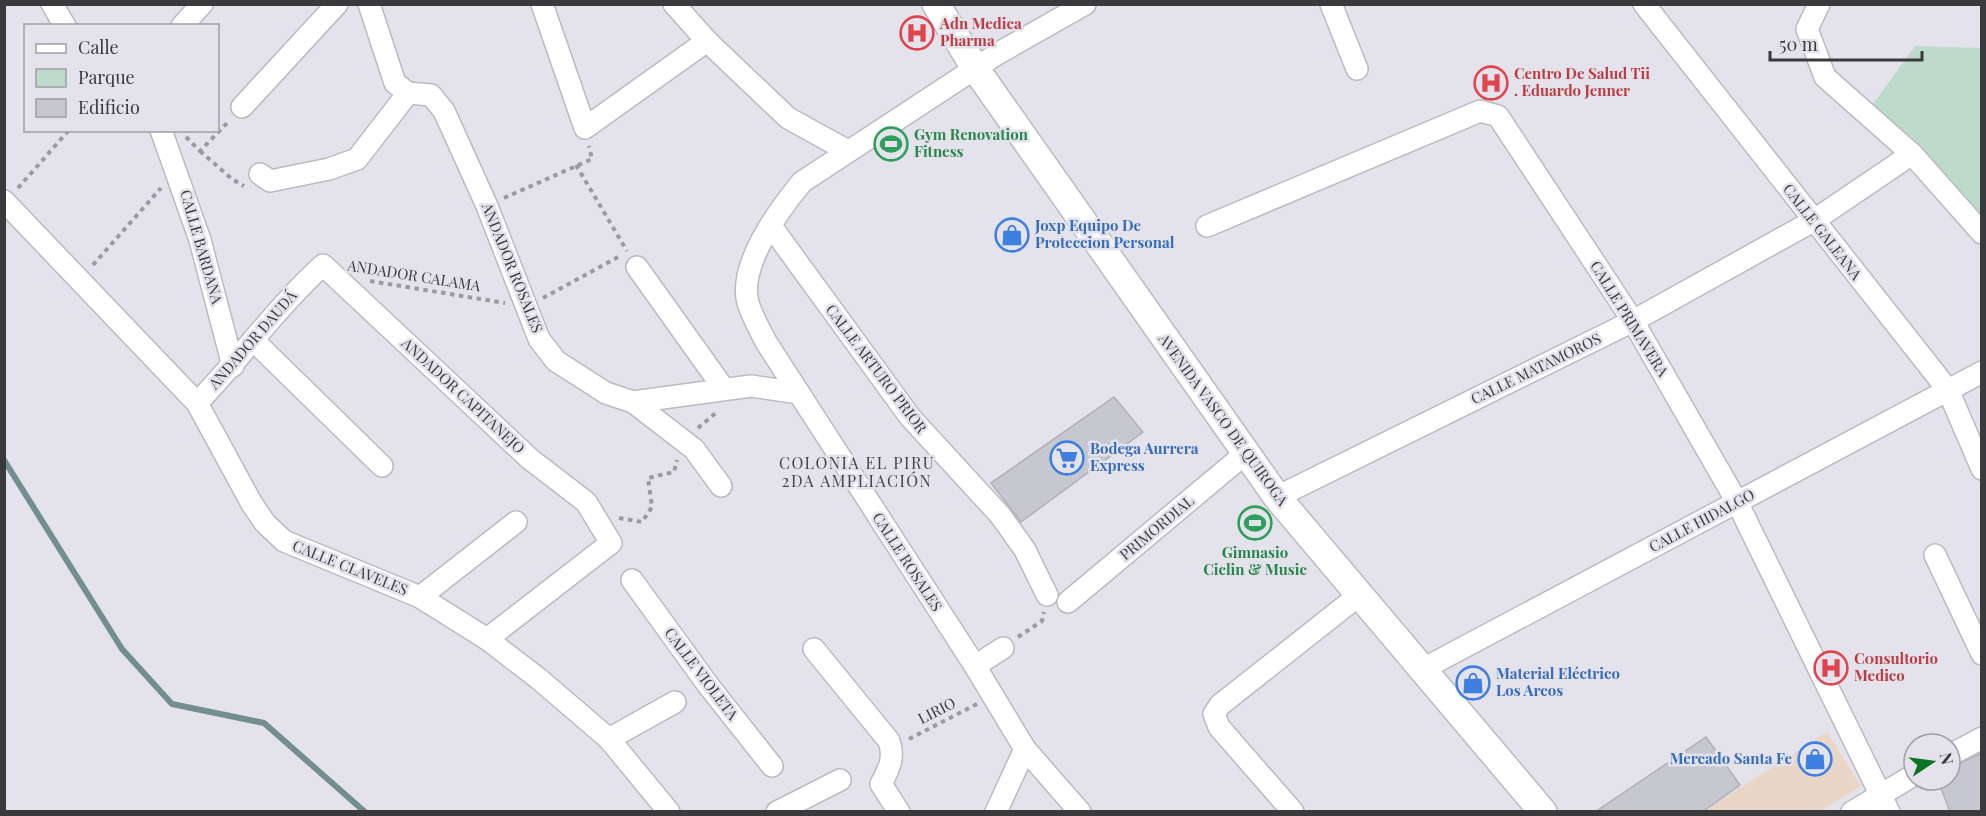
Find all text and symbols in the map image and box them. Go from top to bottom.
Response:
place label: Adn Medica Pharma [939,13,1022,50]
hospital icon: Adn Medica Pharma [899,15,935,51]
legend [24,24,219,132]
scale bar [1770,24,1922,62]
text: 50 m [1779,32,1818,56]
text: Calle [78,35,119,59]
place label: Centro De Salud Tii . Eduardo Jenner [1514,63,1650,100]
text: Parque [78,65,135,89]
hospital icon: Centro De Salud Tii . Eduardo Jenner [1473,65,1509,101]
text: Edificio [78,95,140,119]
place label: Gym Renovation Fitness [914,124,1029,161]
sports icon: Gym Renovation Fitness [873,126,909,162]
street label: CALLE GALEANA [1779,179,1867,284]
street label: CALLE BARDANA [176,187,228,307]
street label: ANDADOR ROSALES [477,199,548,336]
place label: Joxp Equipo De Proteccion Personal [1034,215,1175,252]
shop icon: Joxp Equipo De Proteccion Personal [994,217,1030,253]
street label: ANDADOR CALAMA [345,254,483,295]
street label: CALLE PRIMAVERA [1586,257,1674,381]
street label: ANDADOR DAUDÁ [203,285,301,394]
street label: CALLE ARTURO PRIOR [822,300,932,437]
street label: CALLE MATAMOROS [1467,328,1604,408]
street label: AVENIDA VASCO DE QUIROGA [1154,329,1293,510]
street label: ANDADOR CAPITANEJO [397,332,529,458]
place label: Bodega Aurrera Express [1090,438,1199,475]
supermarket icon: Bodega Aurrera Express [1049,440,1085,476]
district label: COLONIA EL PIRU 2DA AMPLIACIÓN [779,452,935,491]
street label: CALLE HIDALGO [1645,484,1758,556]
street label: PRIMORDIAL [1115,490,1198,564]
sports icon: Gimnasio Ciclin & Music [1237,505,1273,541]
street label: CALLE ROSALES [868,508,947,615]
street label: CALLE CLAVELES [290,535,411,599]
place label: Gimnasio Ciclin & Music [1203,542,1307,579]
street label: CALLE VIOLETA [660,623,743,724]
place label: C0nsultorio Medico [1854,648,1938,685]
hospital icon: C0nsultorio Medico [1813,650,1849,686]
place label: Material Eléctrico Los Arcos [1496,663,1620,700]
shop icon: Material Eléctrico Los Arcos [1455,665,1491,701]
street label: LIRIO [914,692,959,728]
north arrow [1902,732,1962,792]
shop icon: Mercado Santa Fe [1797,741,1833,777]
place label: Mercado Santa Fe [1670,748,1792,768]
text: N [1936,751,1959,767]

